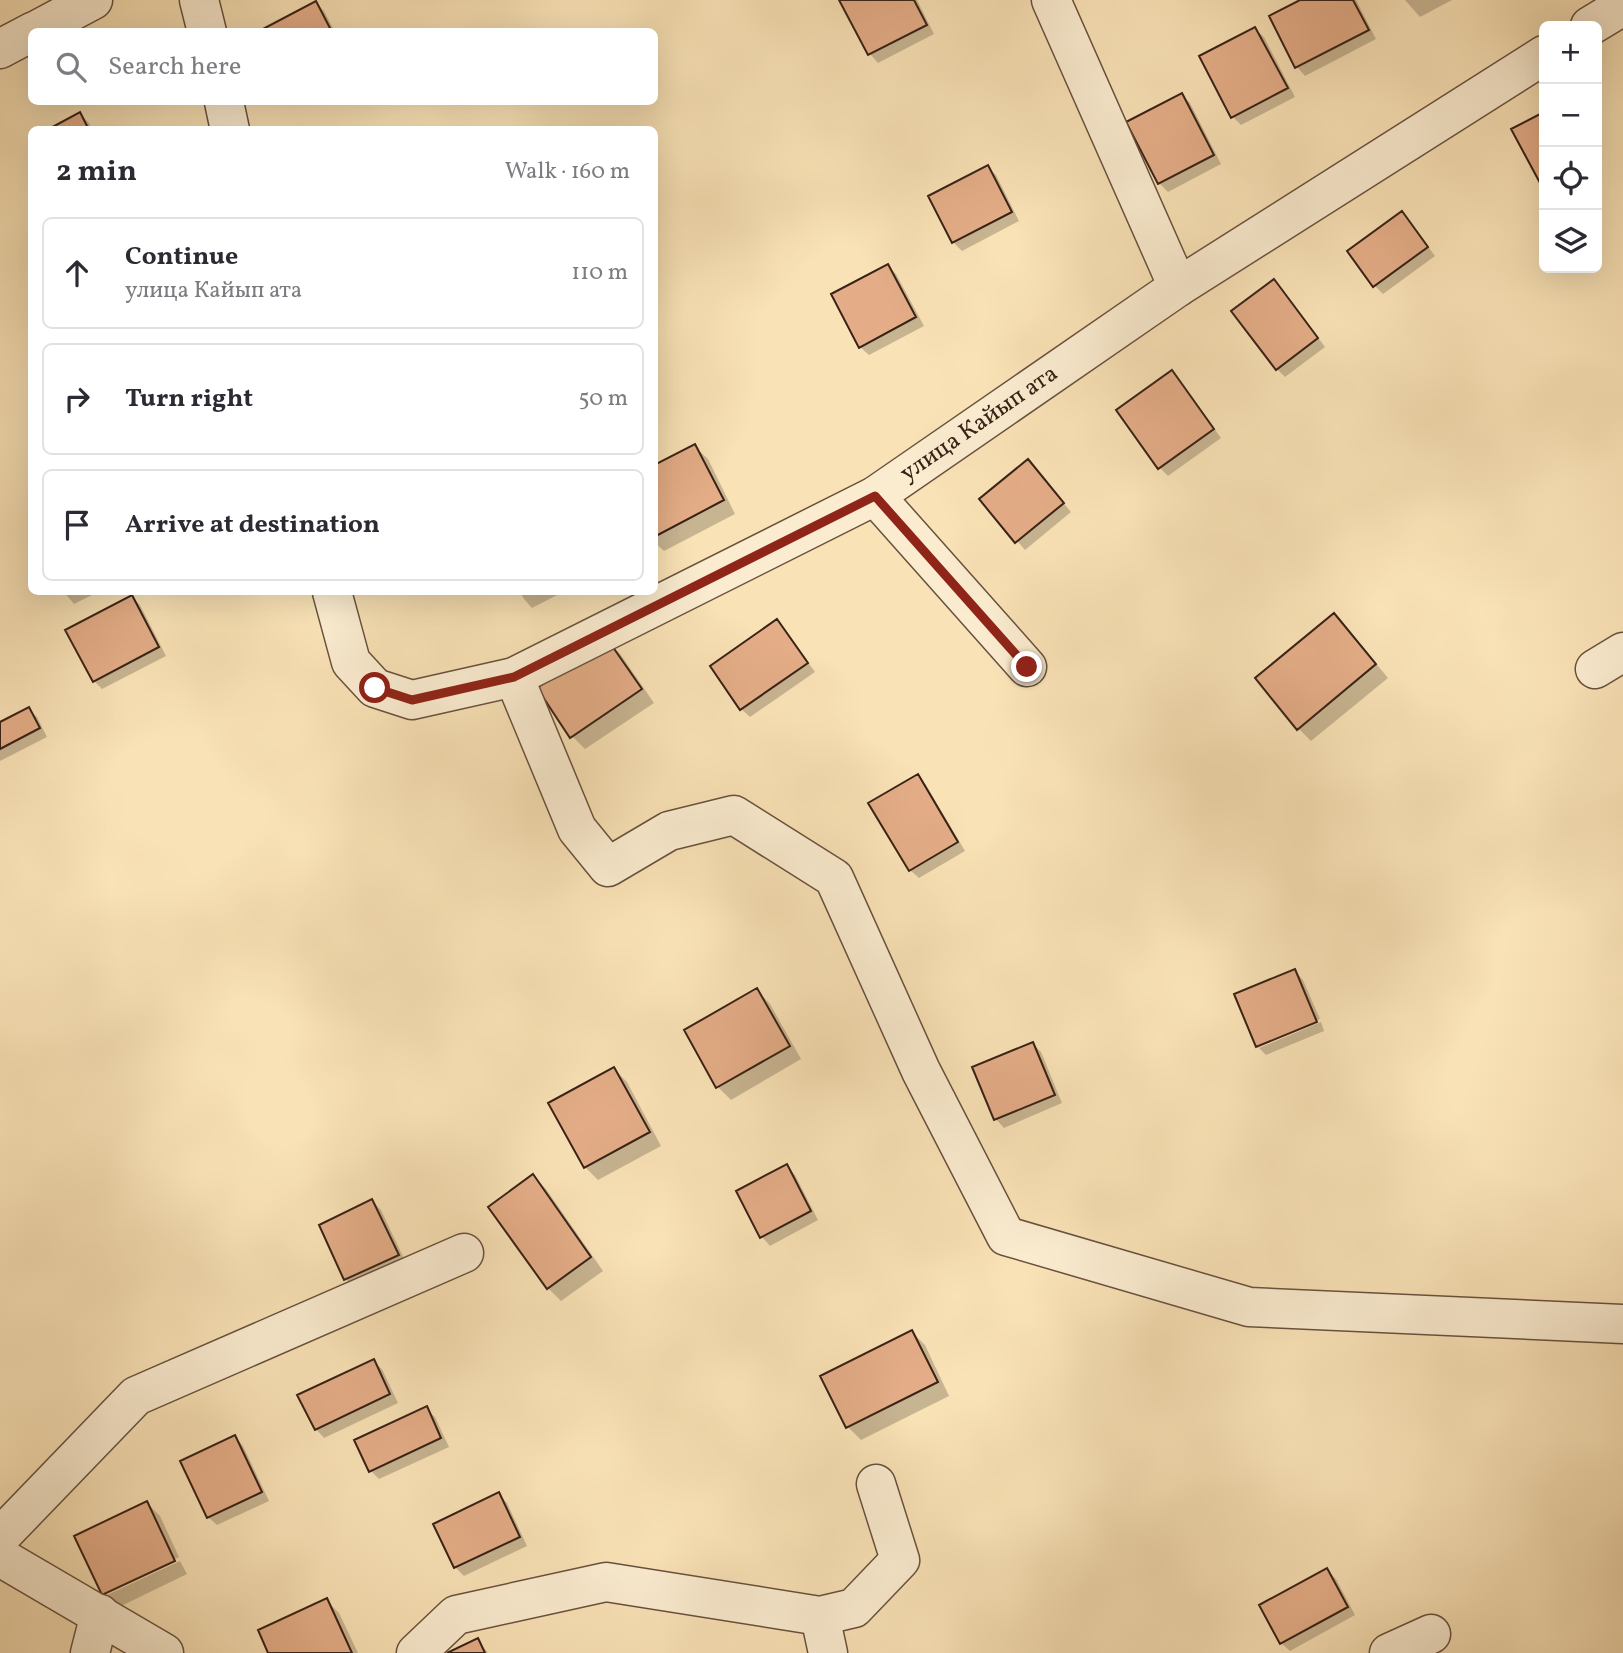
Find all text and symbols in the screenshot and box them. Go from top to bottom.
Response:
map controls [1539,21,1602,273]
button: + [1539,21,1602,84]
search box [28,28,658,105]
icon: search [52,48,90,86]
text: Search here [108,49,241,85]
button: − [1539,84,1602,147]
button: locate [1539,147,1602,210]
text: 2 min [56,151,137,193]
text: Walk · 160 m [505,156,630,188]
button: layers [1539,210,1602,273]
text: Continue [125,239,238,275]
icon: ahead [58,254,96,292]
text: 110 m [571,257,628,289]
text: улица Кайып ата [125,275,302,307]
street label: улица Кайып ата [894,357,1065,491]
icon: right [58,380,96,418]
text: Turn right [125,381,253,417]
text: 50 m [579,383,628,415]
icon: arrive [58,506,96,544]
text: Arrive at destination [125,507,380,543]
route end [1011,651,1042,682]
route start [359,672,390,703]

